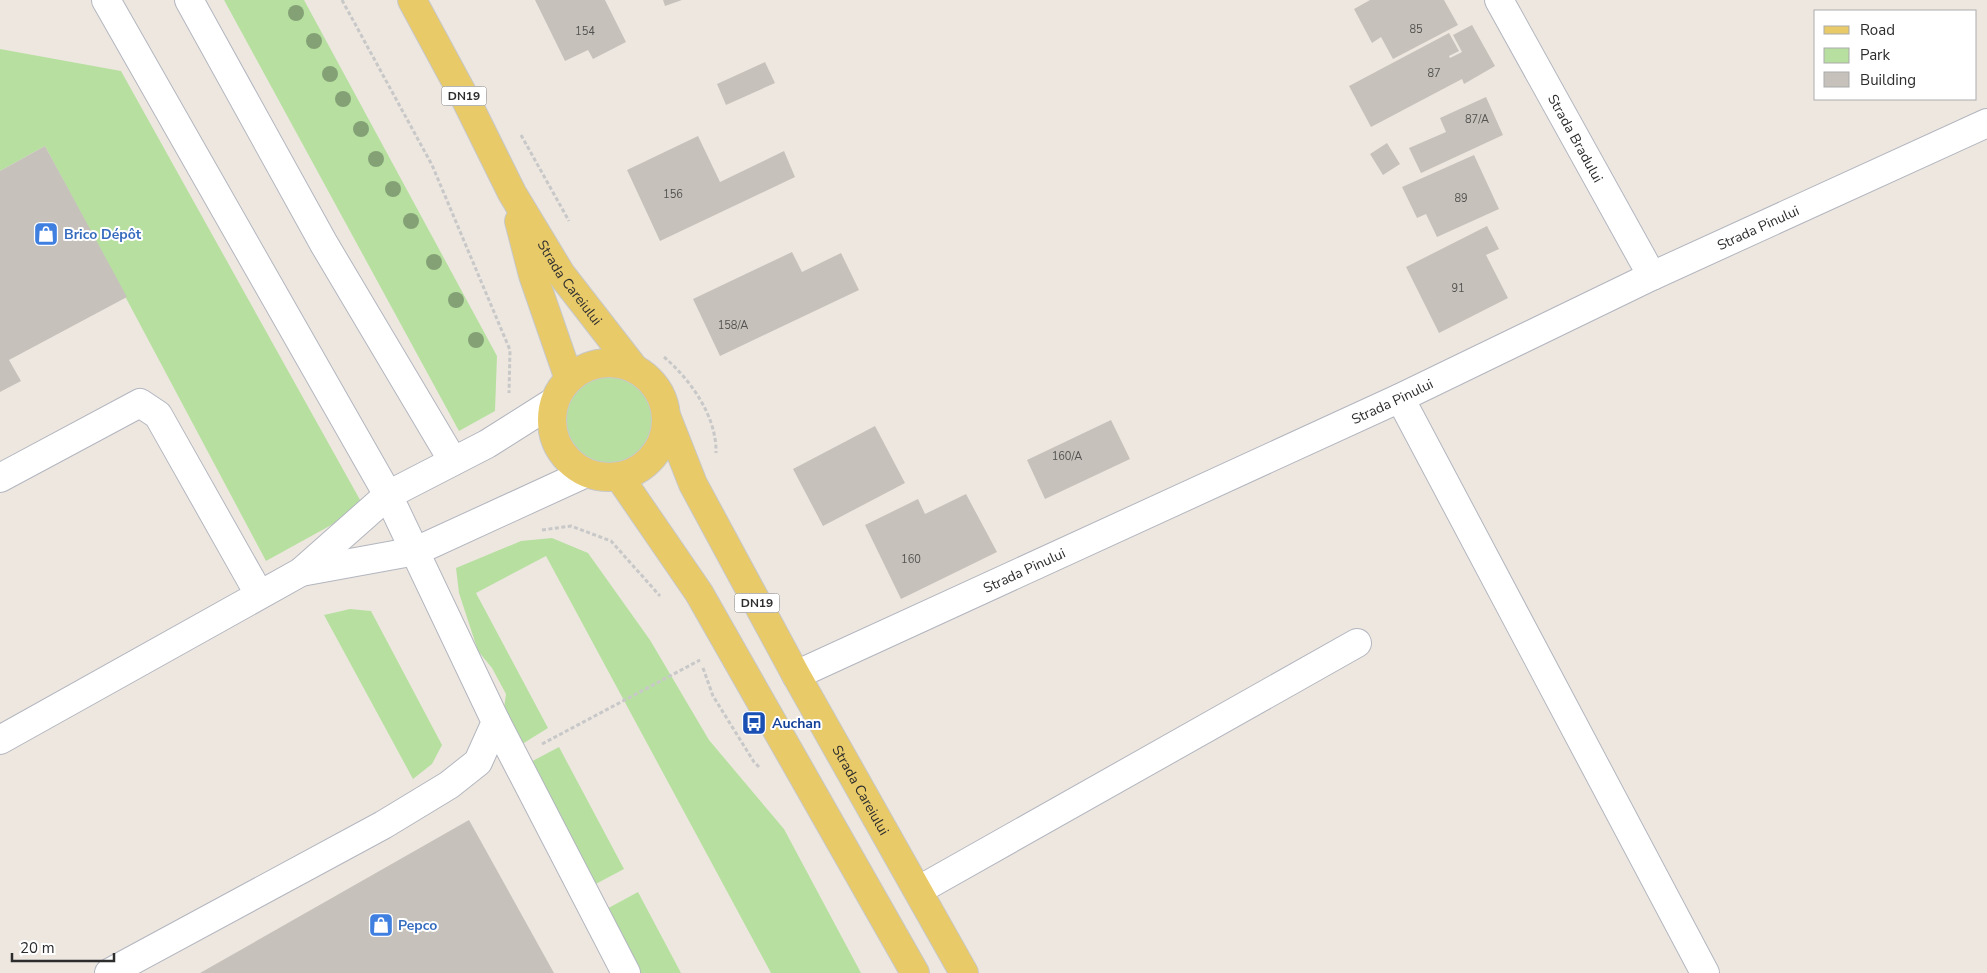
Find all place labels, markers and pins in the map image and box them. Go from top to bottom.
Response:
shop icon: Brico Dépôt [33,221,59,247]
place label: Brico Dépôt [64,225,142,244]
bus stop icon: Auchan [741,710,767,736]
place label: Auchan [772,714,821,733]
shop icon: Pepco [368,912,394,938]
place label: Pepco [398,916,437,935]

